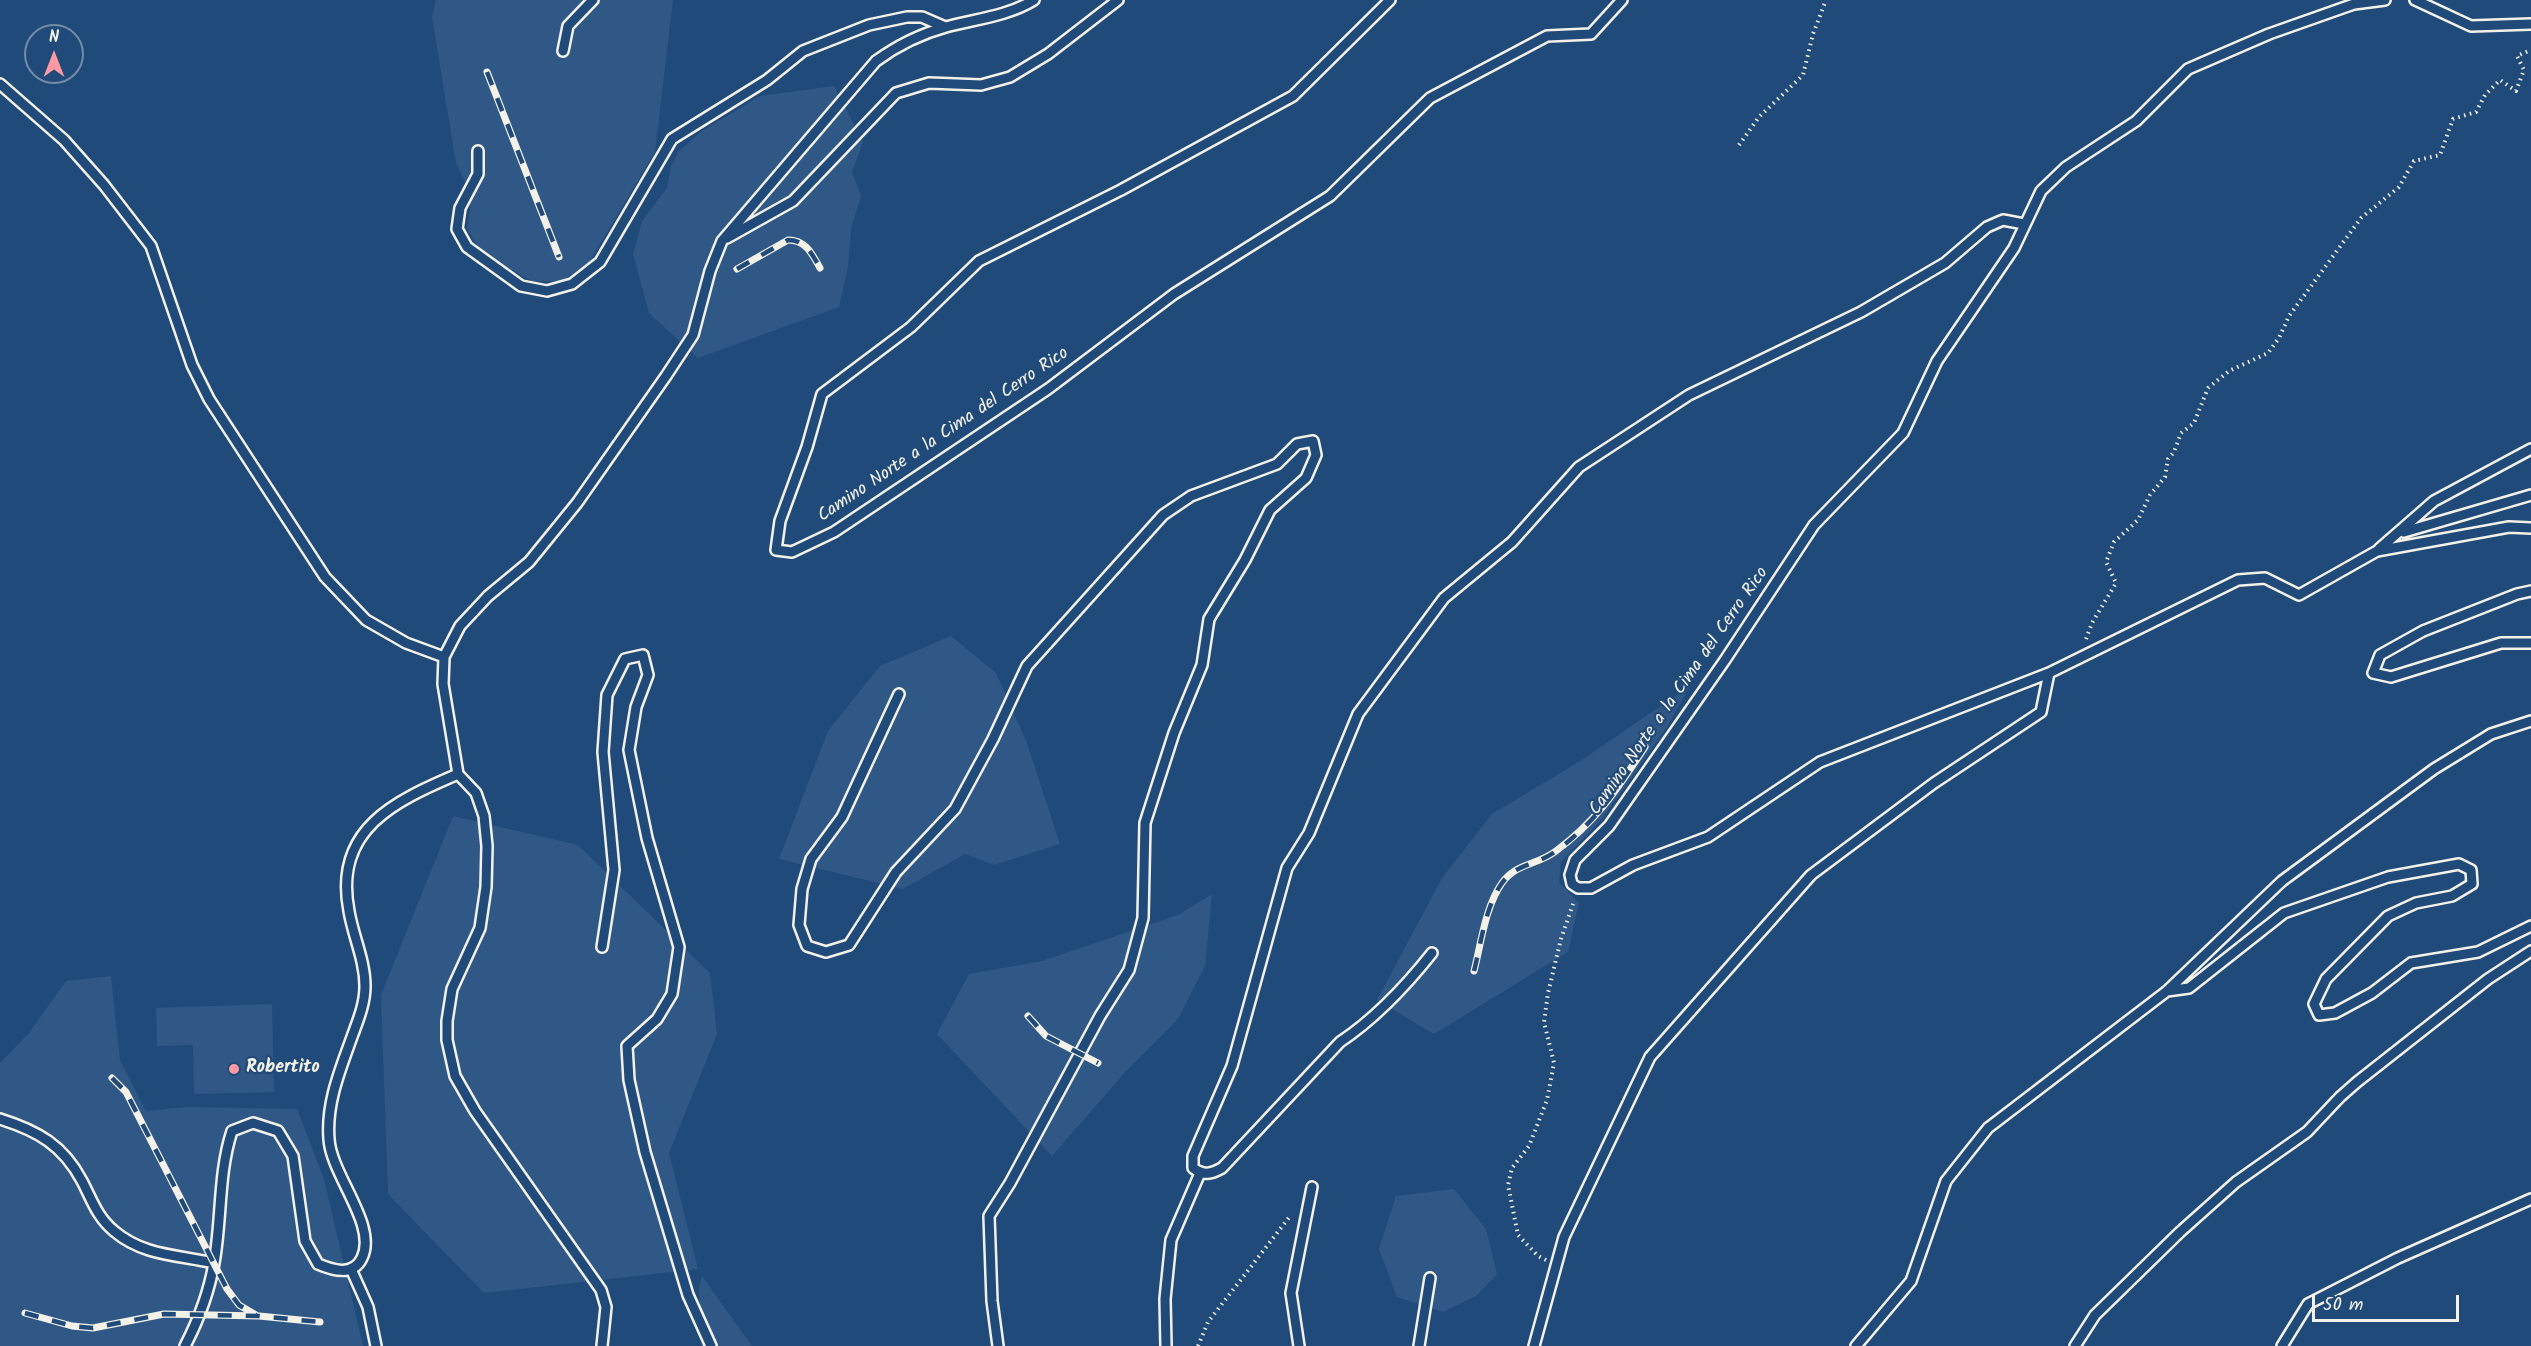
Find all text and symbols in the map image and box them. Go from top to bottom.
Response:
north arrow [24,24,84,84]
text: N [49,25,59,50]
street label: Camino Norte a la Cima del Cerro Rico [814,344,1074,528]
street label: Camino Norte a la Cima del Cerro Rico [1586,564,1774,820]
place label: Robertito [246,1058,320,1080]
marker: Robertito [227,1062,241,1076]
scale bar [2315,1283,2462,1321]
text: 50 m [2323,1291,2363,1320]

